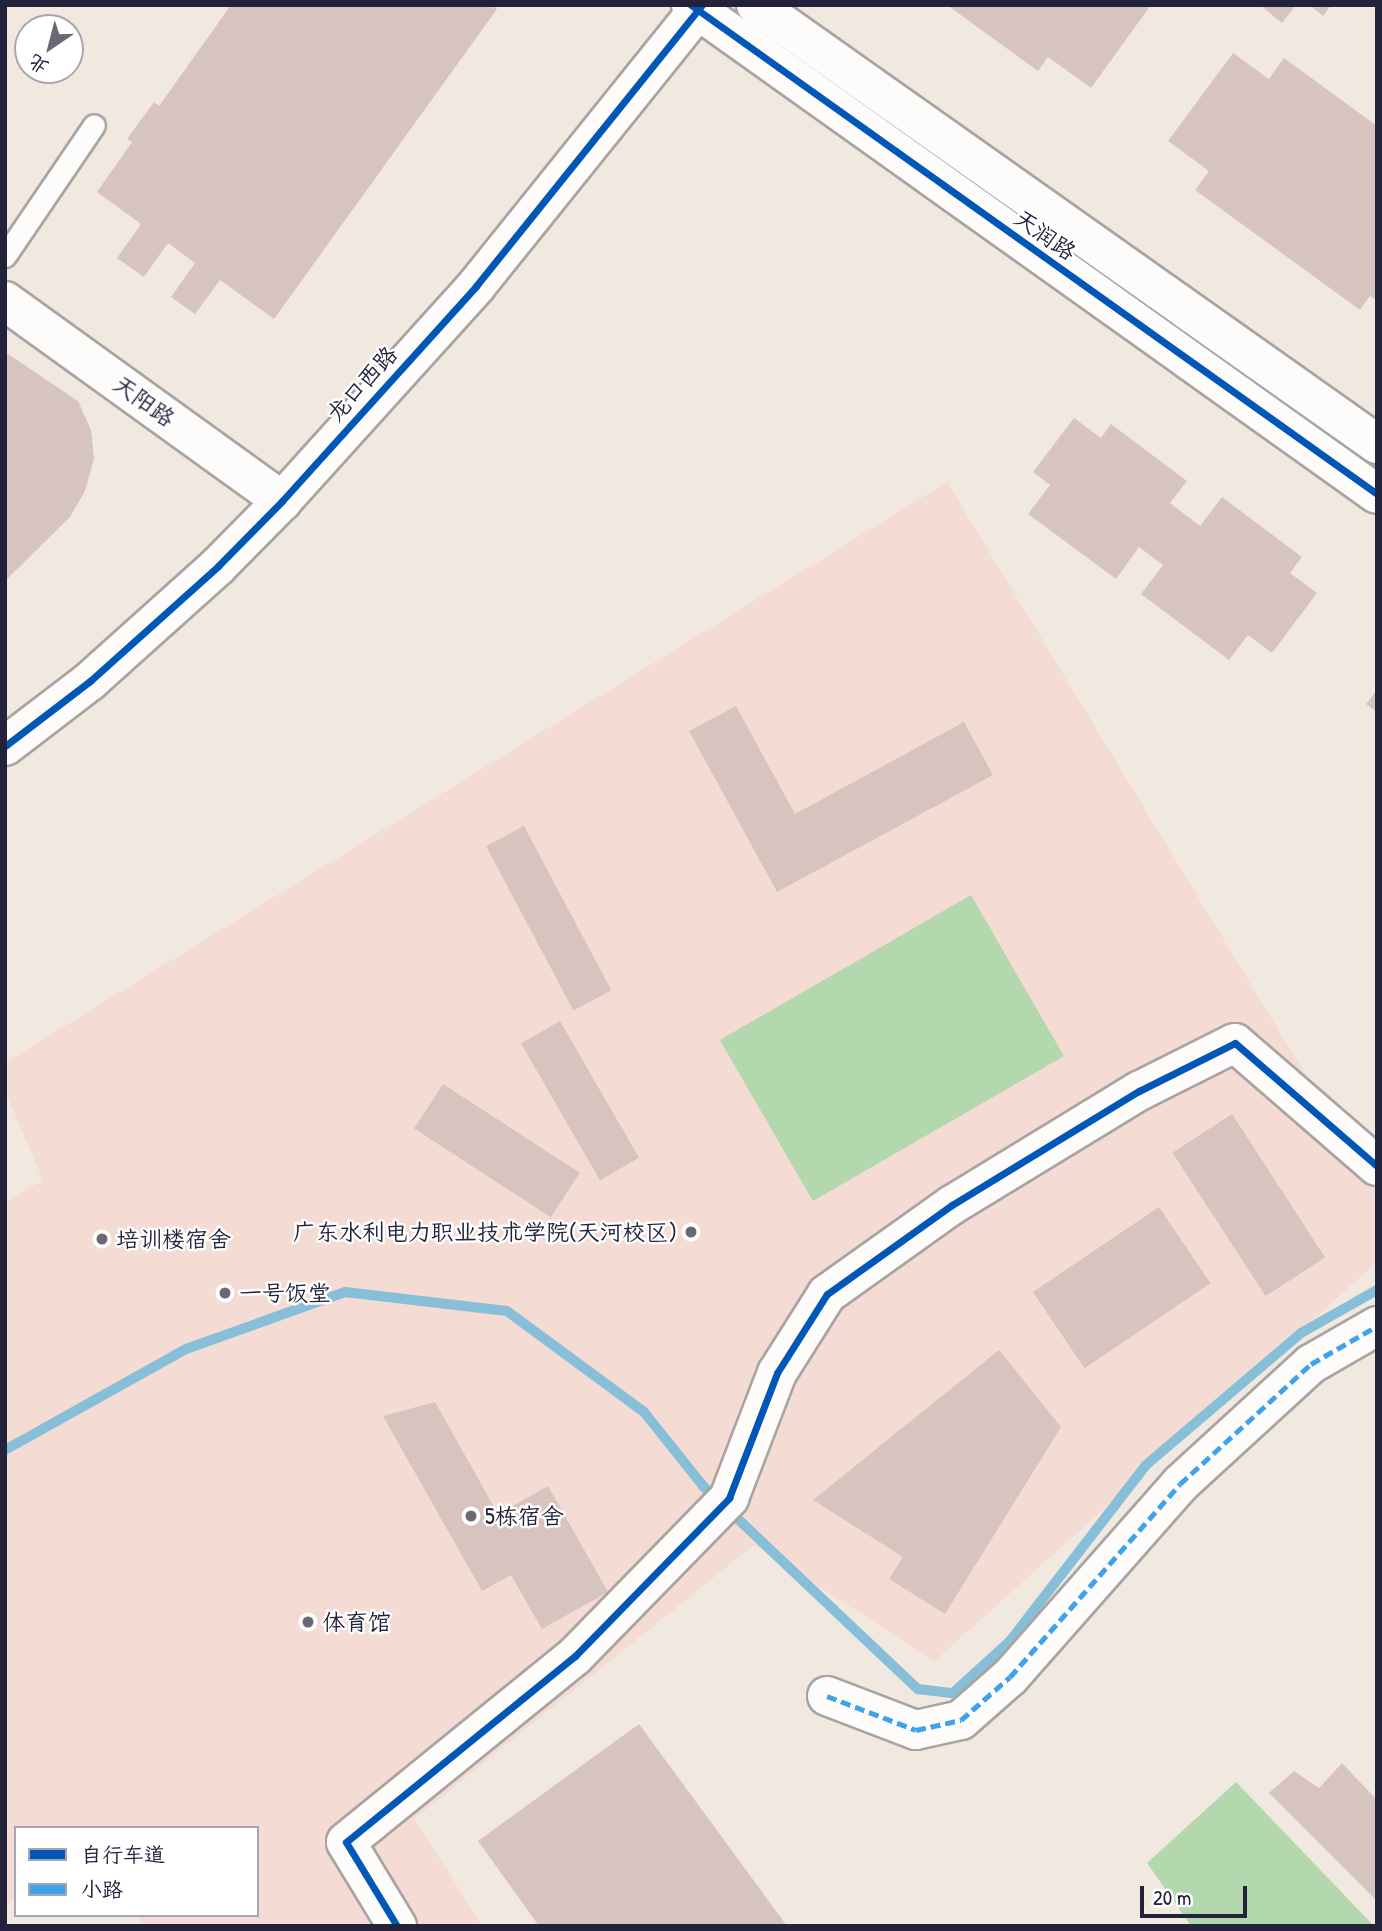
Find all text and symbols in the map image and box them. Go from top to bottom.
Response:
north arrow [14,14,84,84]
text: 北 [23,48,53,81]
street label: 天润路 [1009,204,1081,266]
street label: 龙口西路 [321,341,403,427]
street label: 天阳路 [108,370,180,432]
place label: 广东水利电力职业技术学院(天河校区) [293,1218,677,1246]
marker: 广东水利电力职业技术学院(天河校区) [683,1224,699,1240]
place label: 培训楼宿舍 [116,1225,231,1253]
marker: 培训楼宿舍 [94,1231,110,1247]
place label: 一号饭堂 [239,1279,331,1307]
marker: 一号饭堂 [217,1285,233,1301]
place label: 5栋宿舍 [485,1502,564,1530]
marker: 5栋宿舍 [463,1508,479,1524]
place label: 体育馆 [322,1608,391,1636]
marker: 体育馆 [300,1614,316,1630]
legend [14,1826,259,1917]
text: 自行车道 [81,1840,165,1869]
scale bar [1144,1871,1251,1915]
text: 小路 [81,1875,123,1904]
text: 20 m [1153,1883,1191,1912]

